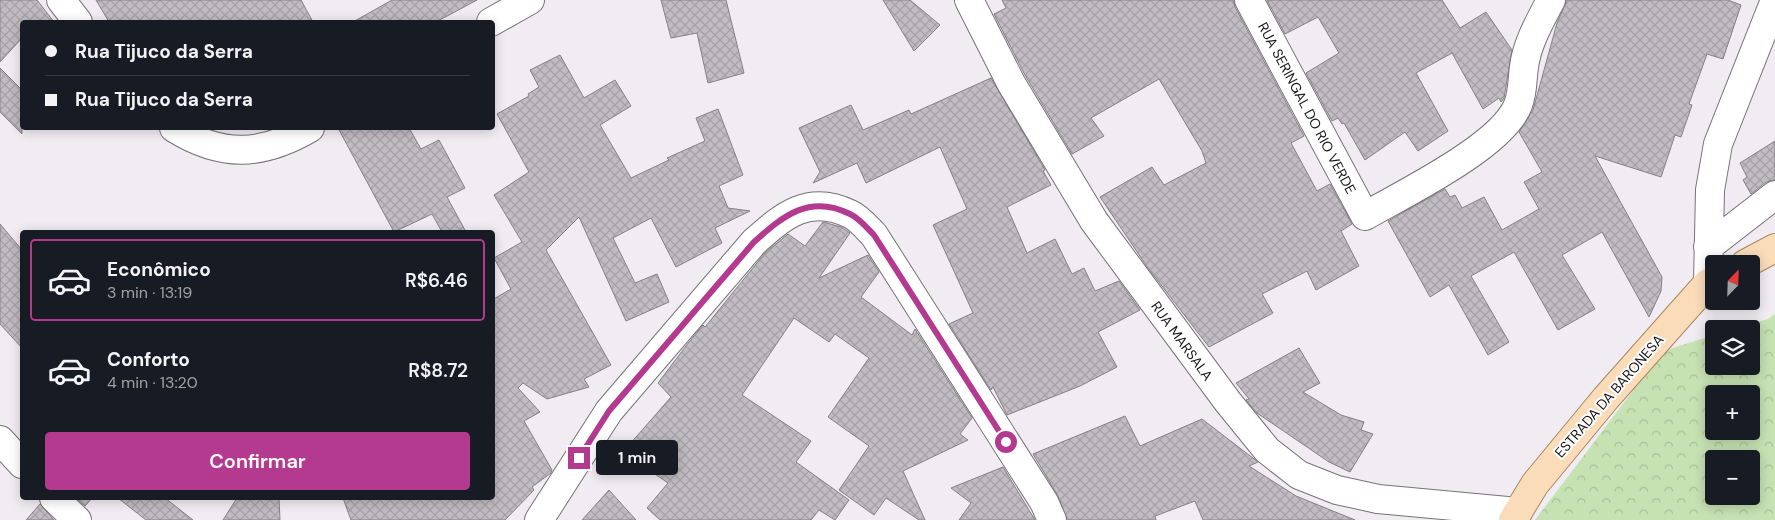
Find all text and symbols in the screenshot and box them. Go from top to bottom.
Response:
street label: RUA SERINGAL DO RIO VERDE [1254,19,1360,197]
text: Rua Tijuco da Serra [75,39,253,64]
text: Rua Tijuco da Serra [75,87,253,112]
north arrow [1705,255,1760,310]
map controls [1705,255,1760,505]
text: Econômico [107,257,211,282]
icon: car [47,258,92,303]
text: R$6.46 [405,268,468,293]
text: 3 min · 13:19 [107,282,192,303]
street label: RUA MARSALA [1147,298,1217,384]
button: layers [1705,320,1760,375]
street label: ESTRADA DA BARONESA [1551,331,1667,461]
text: Conforto [107,347,190,372]
icon: car [47,348,92,393]
text: R$8.72 [408,358,468,383]
text: 4 min · 13:20 [107,372,198,393]
button: + [1705,385,1760,440]
route start [995,431,1017,453]
button: Confirmar [45,432,470,490]
callout: 1 min [596,440,679,476]
route end [568,447,590,469]
text: 1 min [618,447,656,468]
button: − [1705,450,1760,505]

